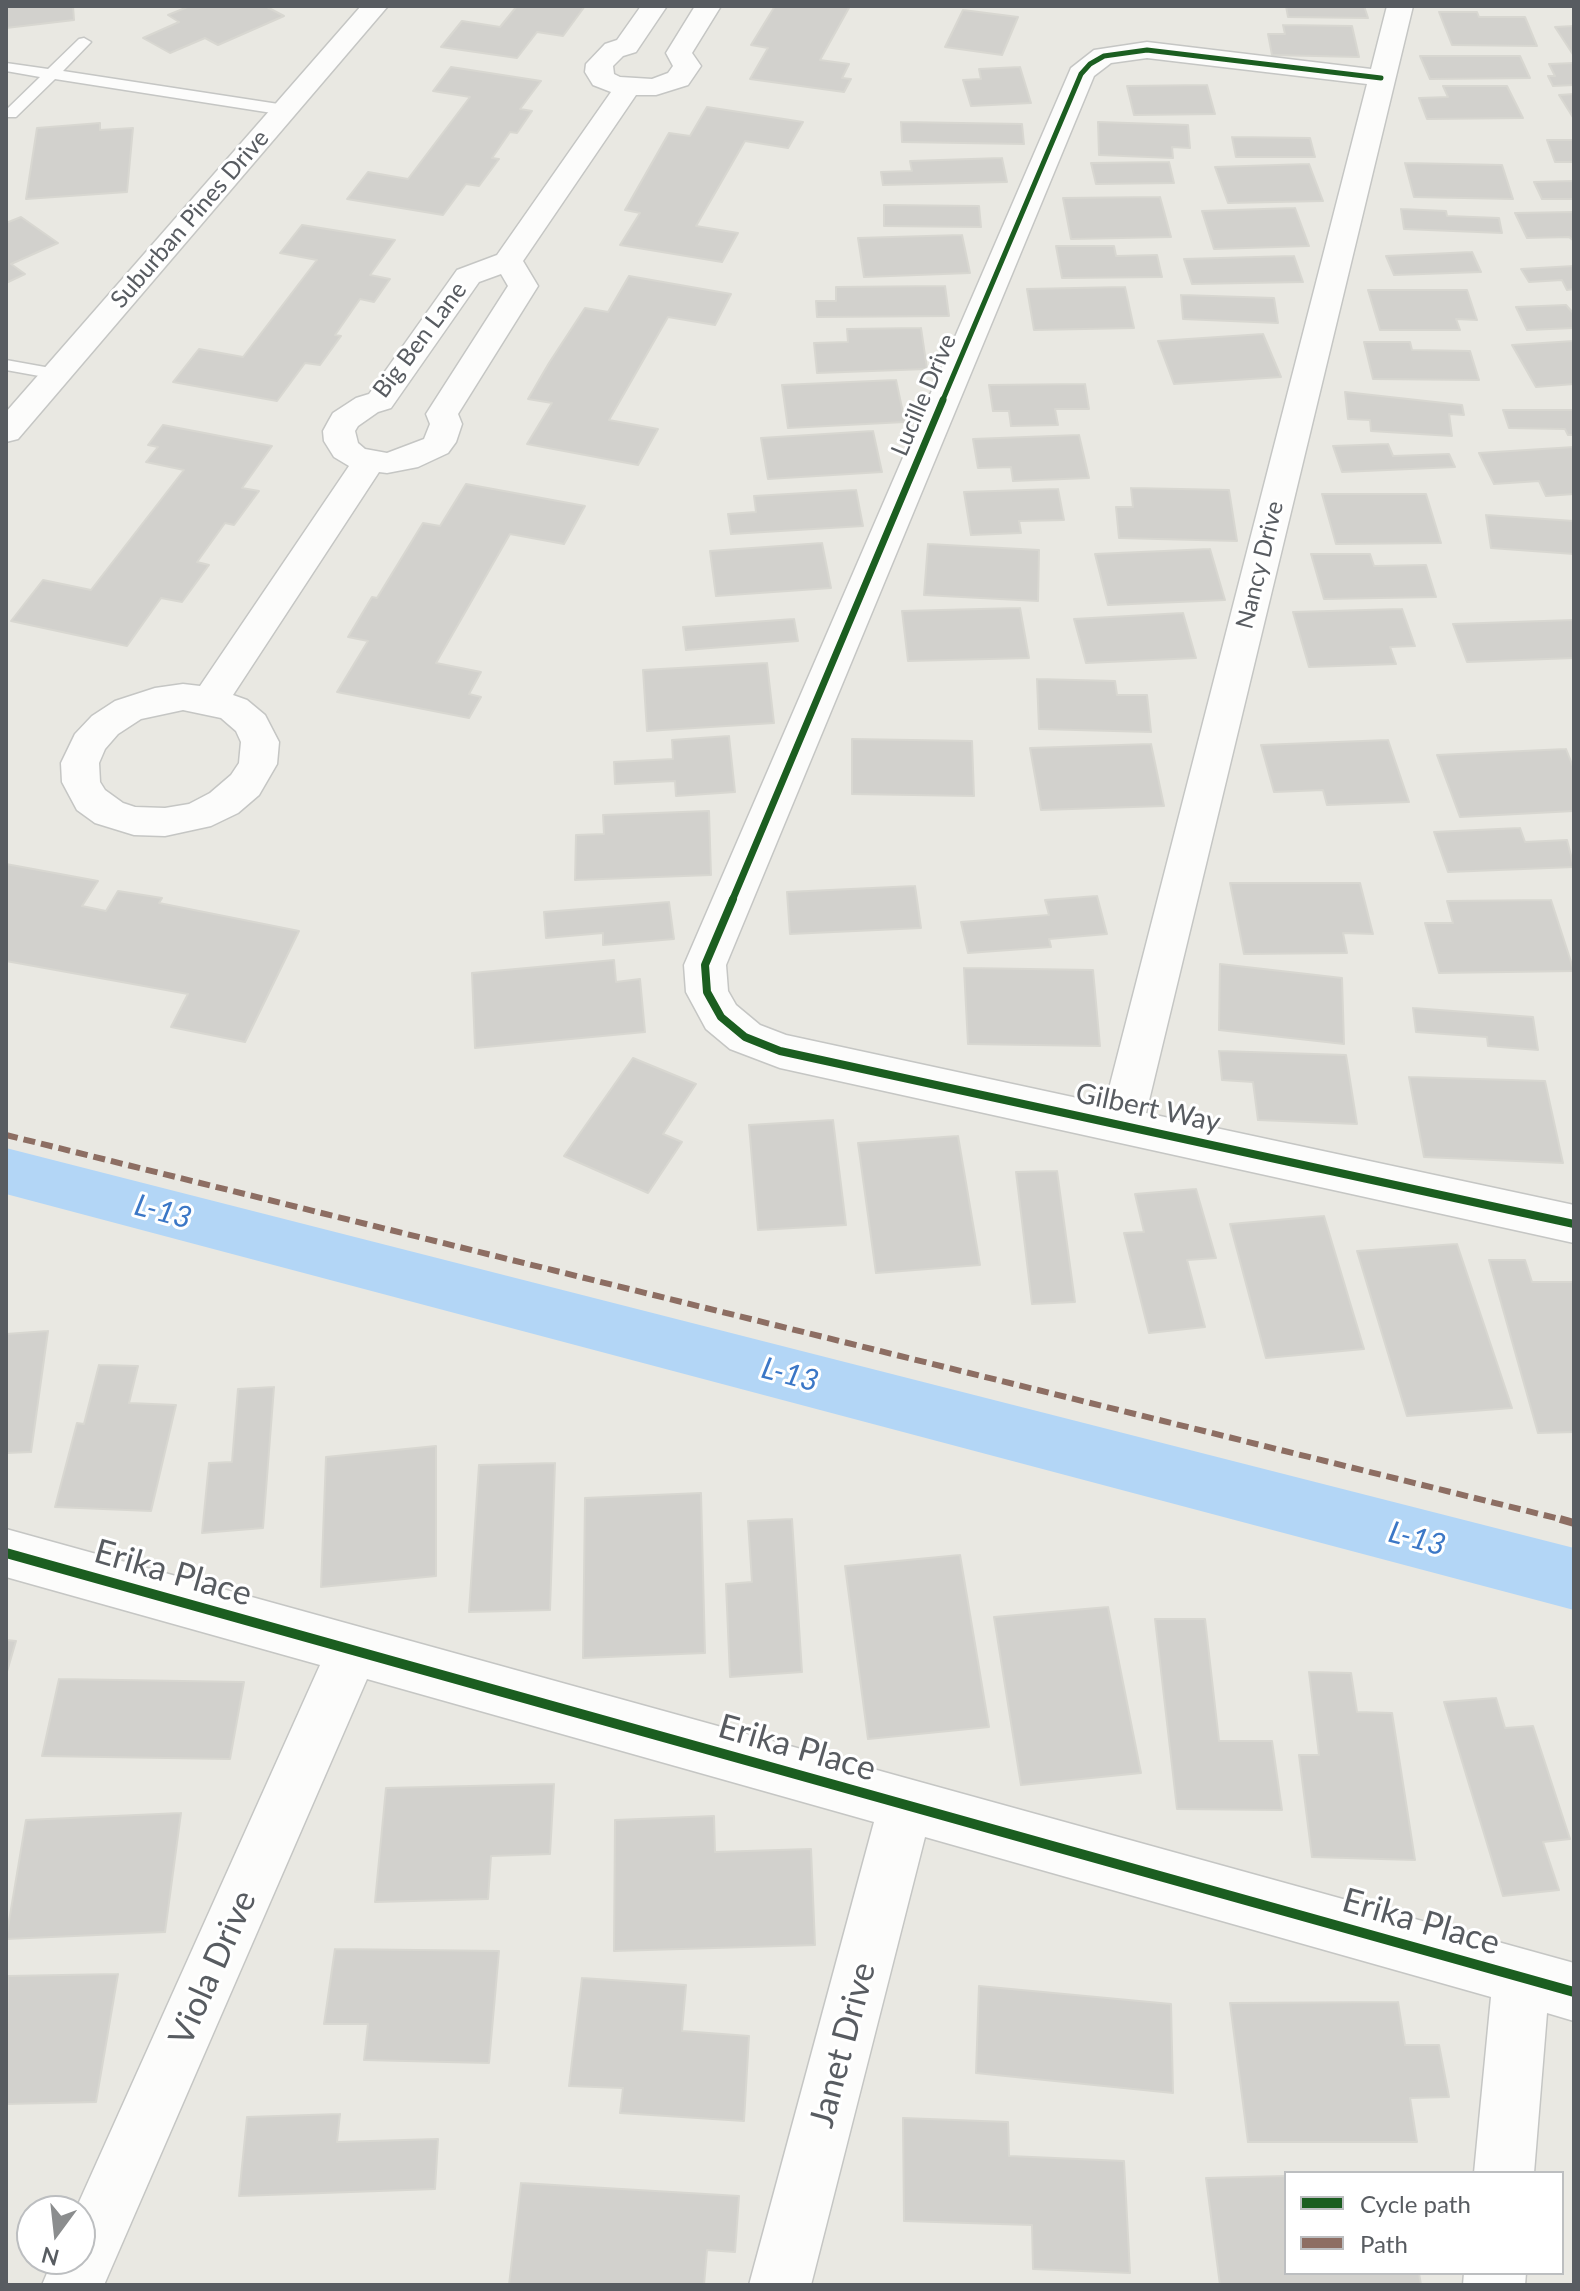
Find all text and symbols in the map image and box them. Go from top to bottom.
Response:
street label: Suburban Pines Drive [105,124,275,314]
street label: Big Ben Lane [367,276,473,404]
street label: Lucille Drive [885,330,963,460]
street label: Nancy Drive [1230,498,1290,632]
street label: Gilbert Way [1073,1076,1223,1140]
water label: L-13 [131,1187,195,1237]
water label: L-13 [758,1350,822,1400]
water label: L-13 [1385,1514,1449,1564]
street label: Erika Place [90,1531,256,1615]
street label: Erika Place [714,1706,880,1790]
street label: Erika Place [1338,1880,1504,1964]
street label: Viola Drive [161,1884,265,2052]
street label: Janet Drive [801,1958,885,2132]
legend [1284,2171,1564,2275]
text: Cycle path [1360,2189,1471,2218]
north arrow [16,2195,96,2275]
text: Path [1360,2229,1408,2258]
text: N [39,2242,62,2272]

